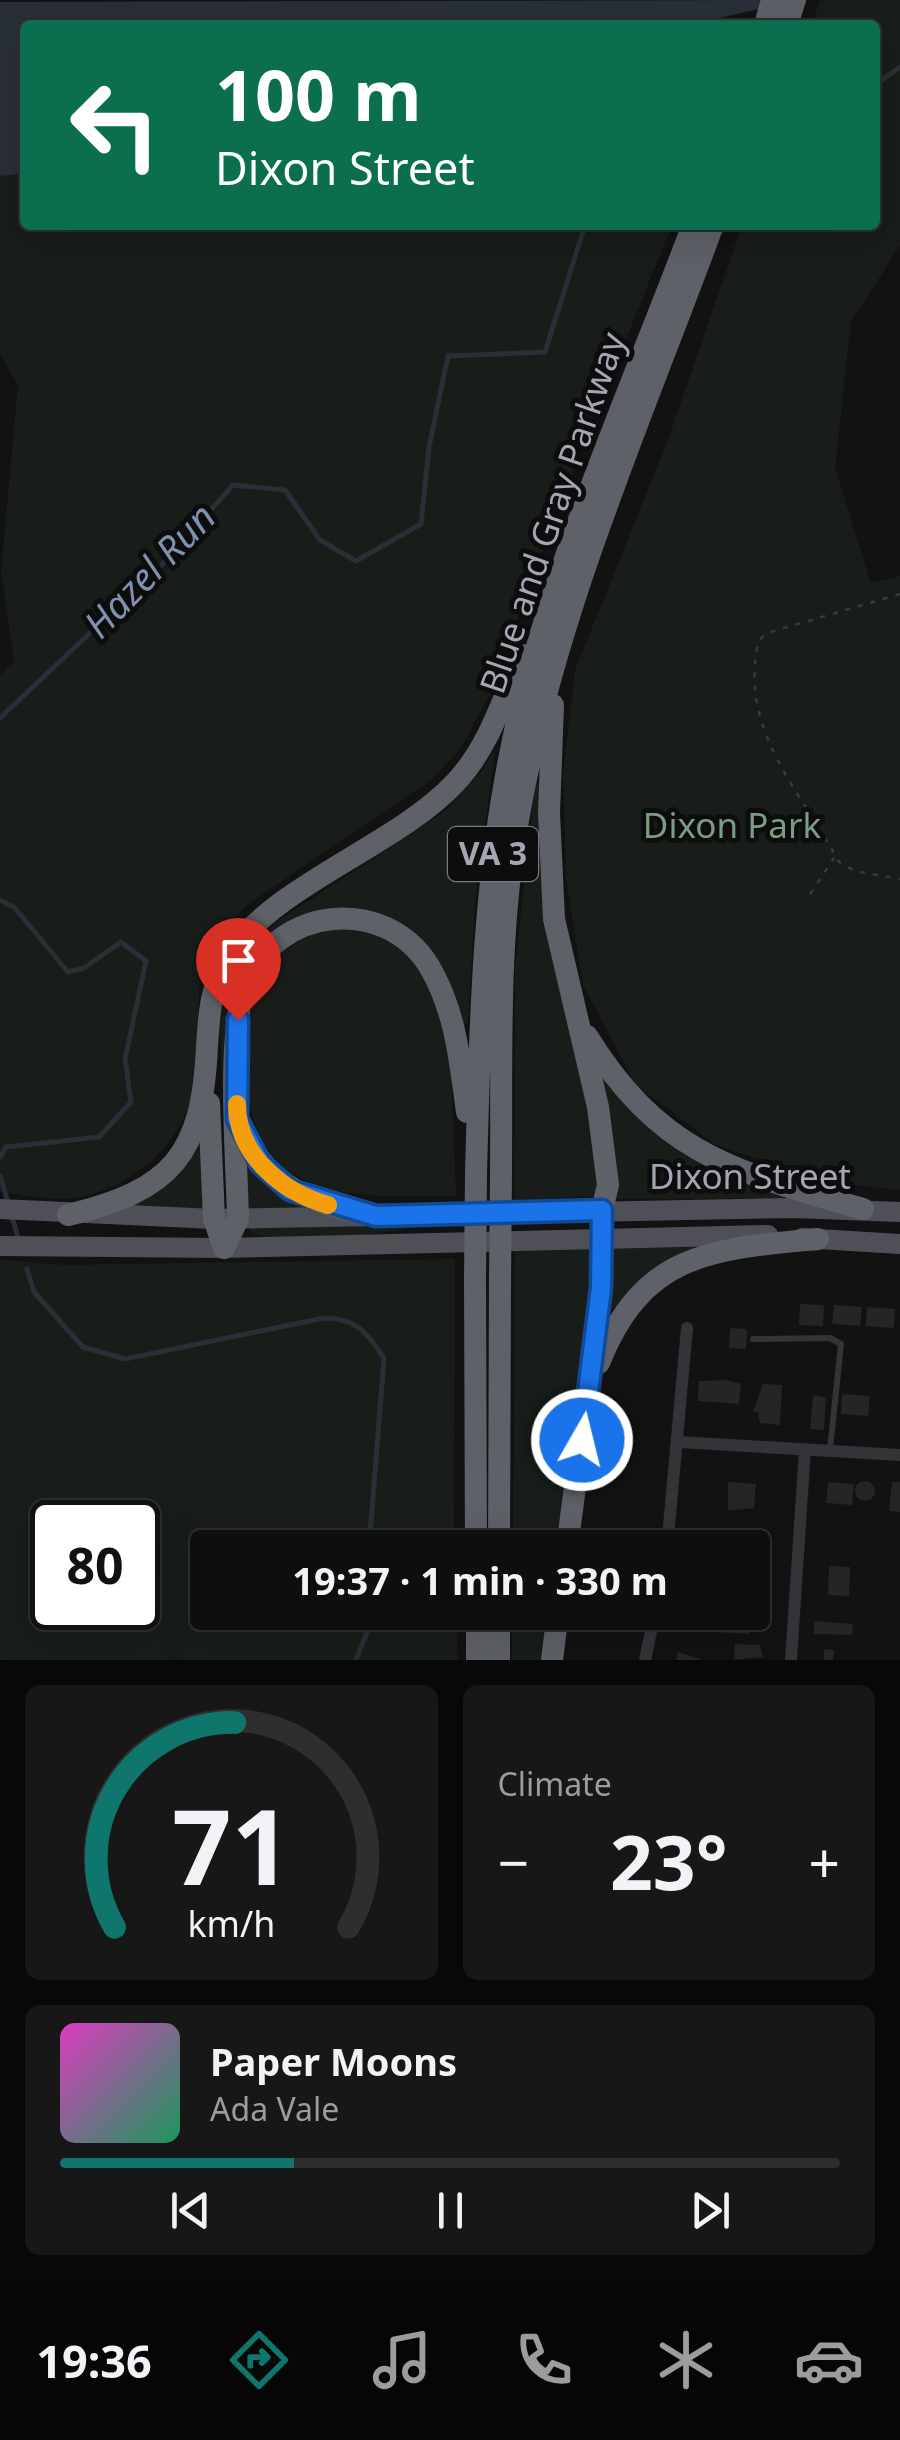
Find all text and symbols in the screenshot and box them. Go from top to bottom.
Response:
text: 100 m [215,46,422,142]
icon: left [50,60,180,190]
text: Dixon Street [215,137,475,198]
street label: Blue and Gray Parkway [468,326,636,699]
water label: Hazel Run [71,491,226,648]
park label: Dixon Park [643,801,821,848]
road number: VA 3 [448,827,538,881]
pin [196,918,281,1021]
icon: arrive [211,933,266,988]
street label: Dixon Street [649,1152,851,1199]
position arrow [530,1388,634,1492]
speed limit sign: 80 [30,1500,160,1630]
text: 19:37 · 1 min · 330 m [292,1554,668,1606]
text: Climate [498,1762,612,1805]
text: 71 [172,1774,291,1915]
text: 23° [610,1810,728,1912]
text: − [498,1824,529,1899]
text: + [809,1824,840,1899]
text: km/h [187,1899,275,1947]
text: Paper Moons [210,2035,457,2087]
text: Ada Vale [210,2087,339,2130]
icon: previous [163,2183,218,2238]
icon: pause [423,2183,478,2238]
icon: next [683,2183,738,2238]
icon: directions [224,2325,294,2395]
icon: music [367,2325,437,2395]
icon: phone [509,2325,579,2395]
icon: climate [651,2325,721,2395]
icon: car [794,2325,864,2395]
text: 19:36 [36,2330,152,2391]

